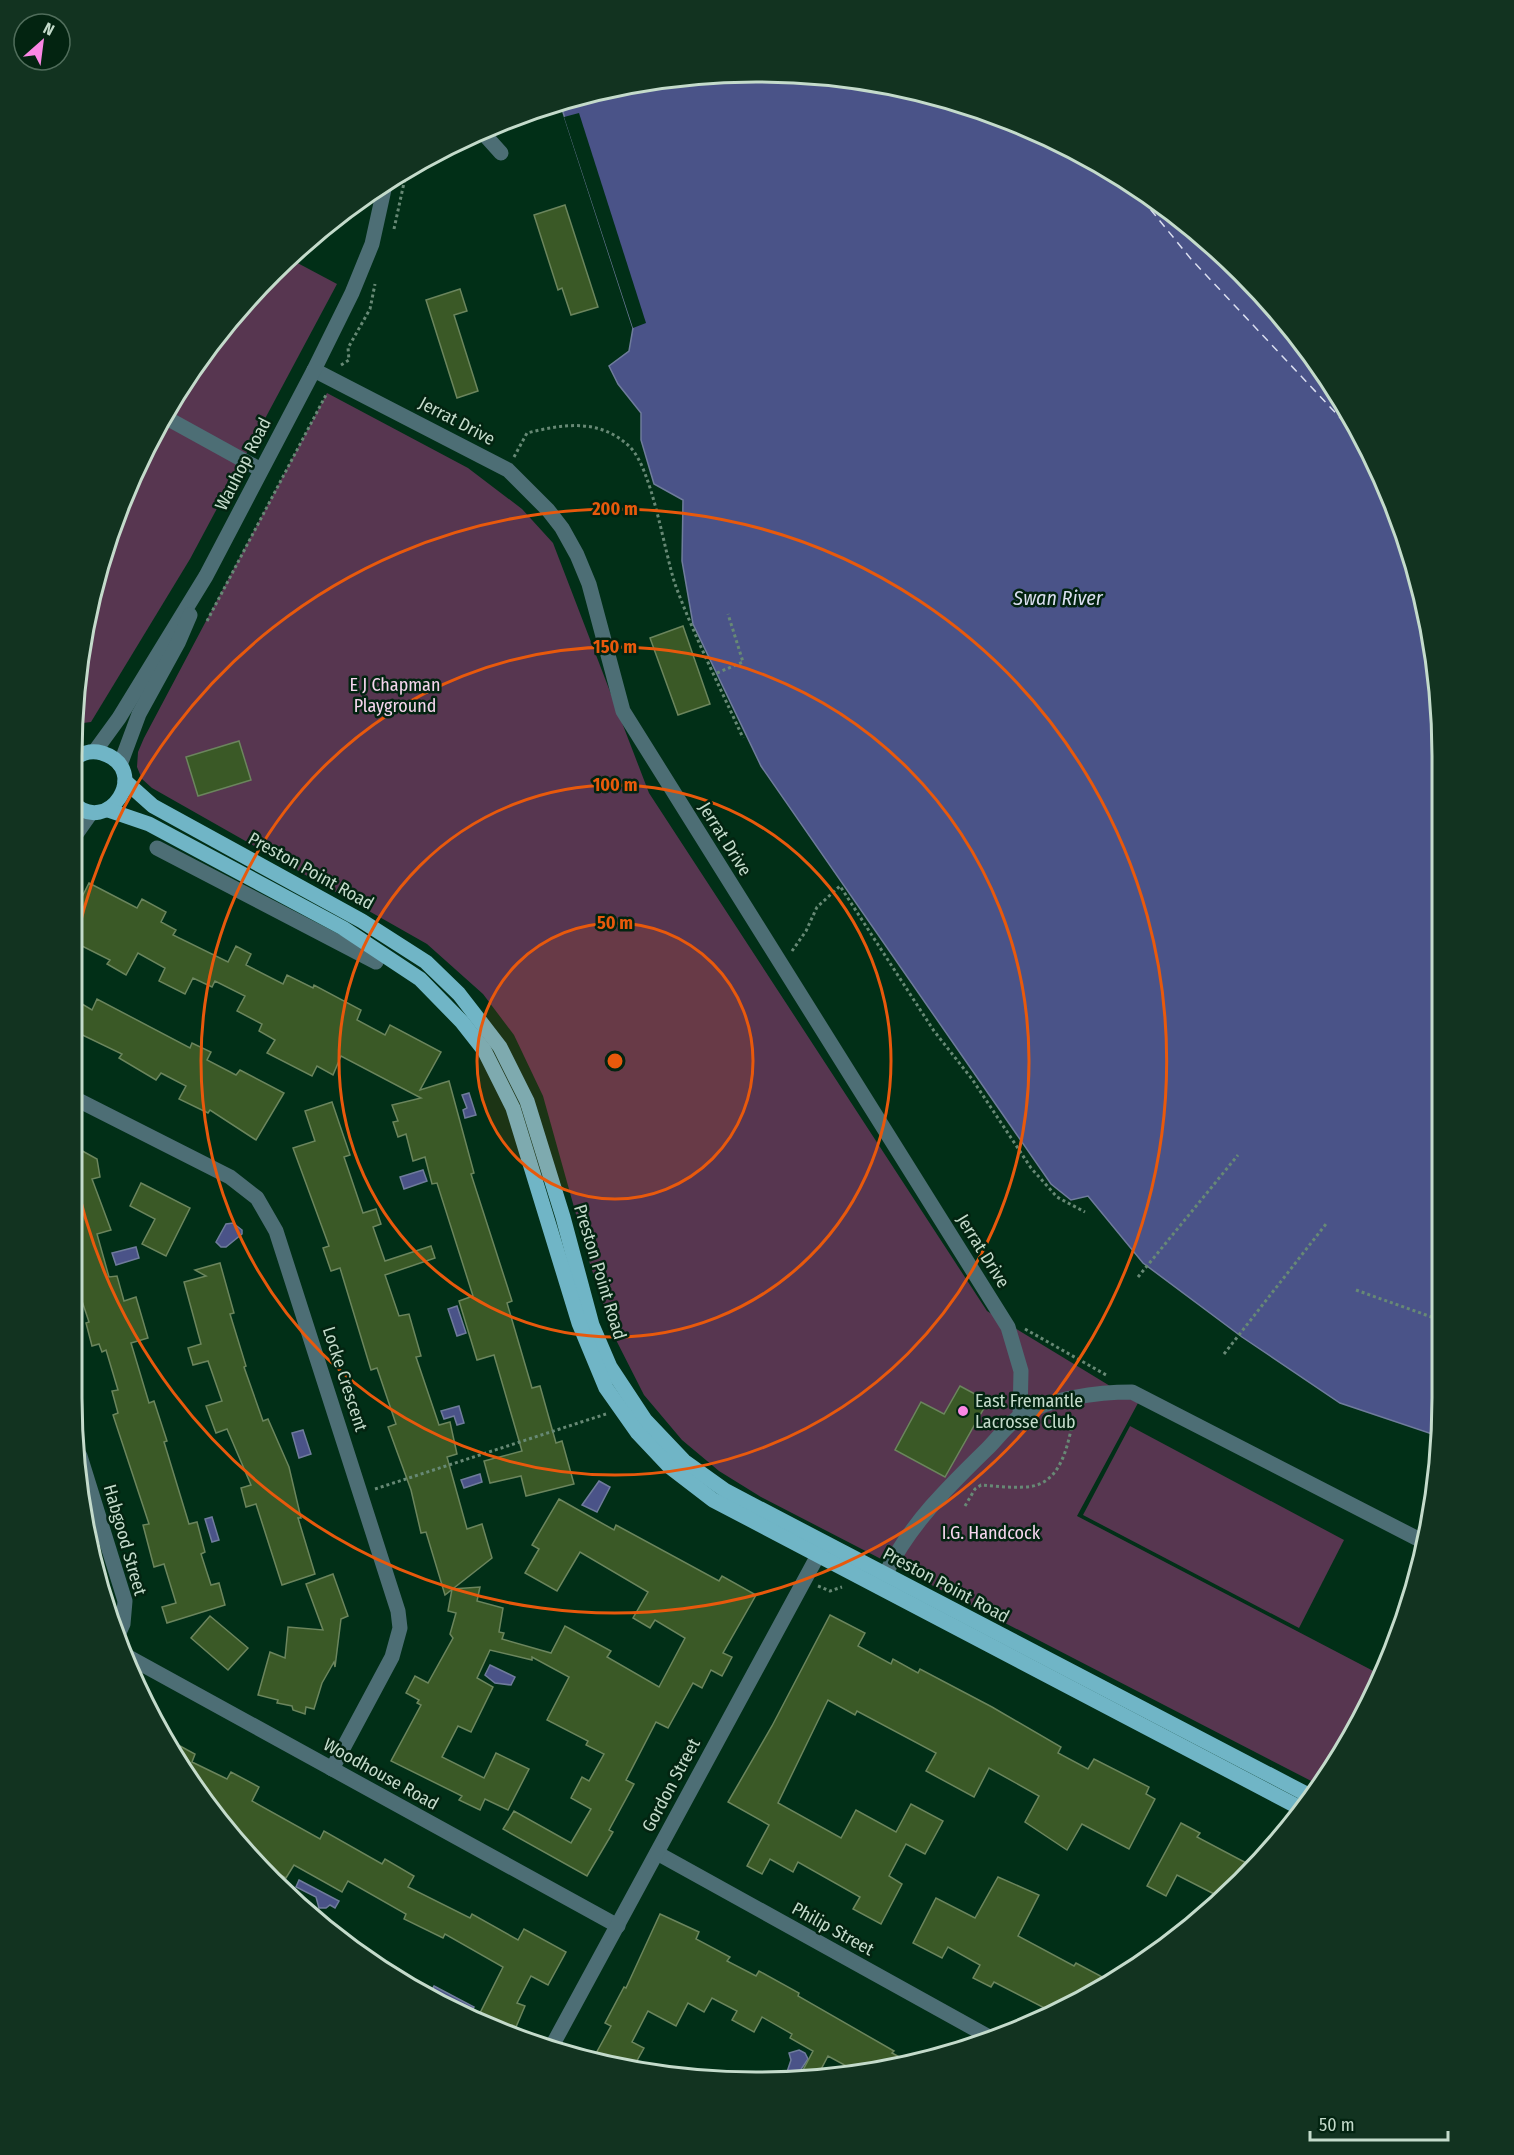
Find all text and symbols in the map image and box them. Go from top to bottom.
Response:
north arrow [12,12,72,72]
text: N [40,19,58,40]
street label: Jerrat Drive [415,392,499,450]
street label: Wauhop Road [210,414,276,514]
text: 200 m [591,498,638,520]
water label: Swan River [1012,586,1104,610]
text: 150 m [593,636,637,658]
park label: E J Chapman Playground [350,674,440,717]
text: 100 m [593,774,637,796]
street label: Jerrat Drive [694,798,756,880]
street label: Preston Point Road [244,827,378,915]
text: 50 m [597,912,633,934]
centre of rings [605,1051,625,1071]
street label: Preston Point Road [569,1202,631,1342]
street label: Jerrat Drive [952,1210,1014,1292]
street label: Locke Crescent [318,1324,372,1434]
place label: East Fremantle Lacrosse Club [975,1390,1083,1433]
marker: East Fremantle Lacrosse Club [956,1404,970,1418]
street label: Habgood Street [99,1482,151,1598]
park label: I.G. Handcock [942,1522,1041,1544]
street label: Preston Point Road [879,1542,1013,1628]
street label: Woodhouse Road [320,1733,442,1815]
street label: Gordon Street [637,1734,705,1835]
street label: Philip Street [788,1897,878,1961]
scale bar [1310,2104,1448,2142]
text: 50 m [1319,2114,1355,2136]

